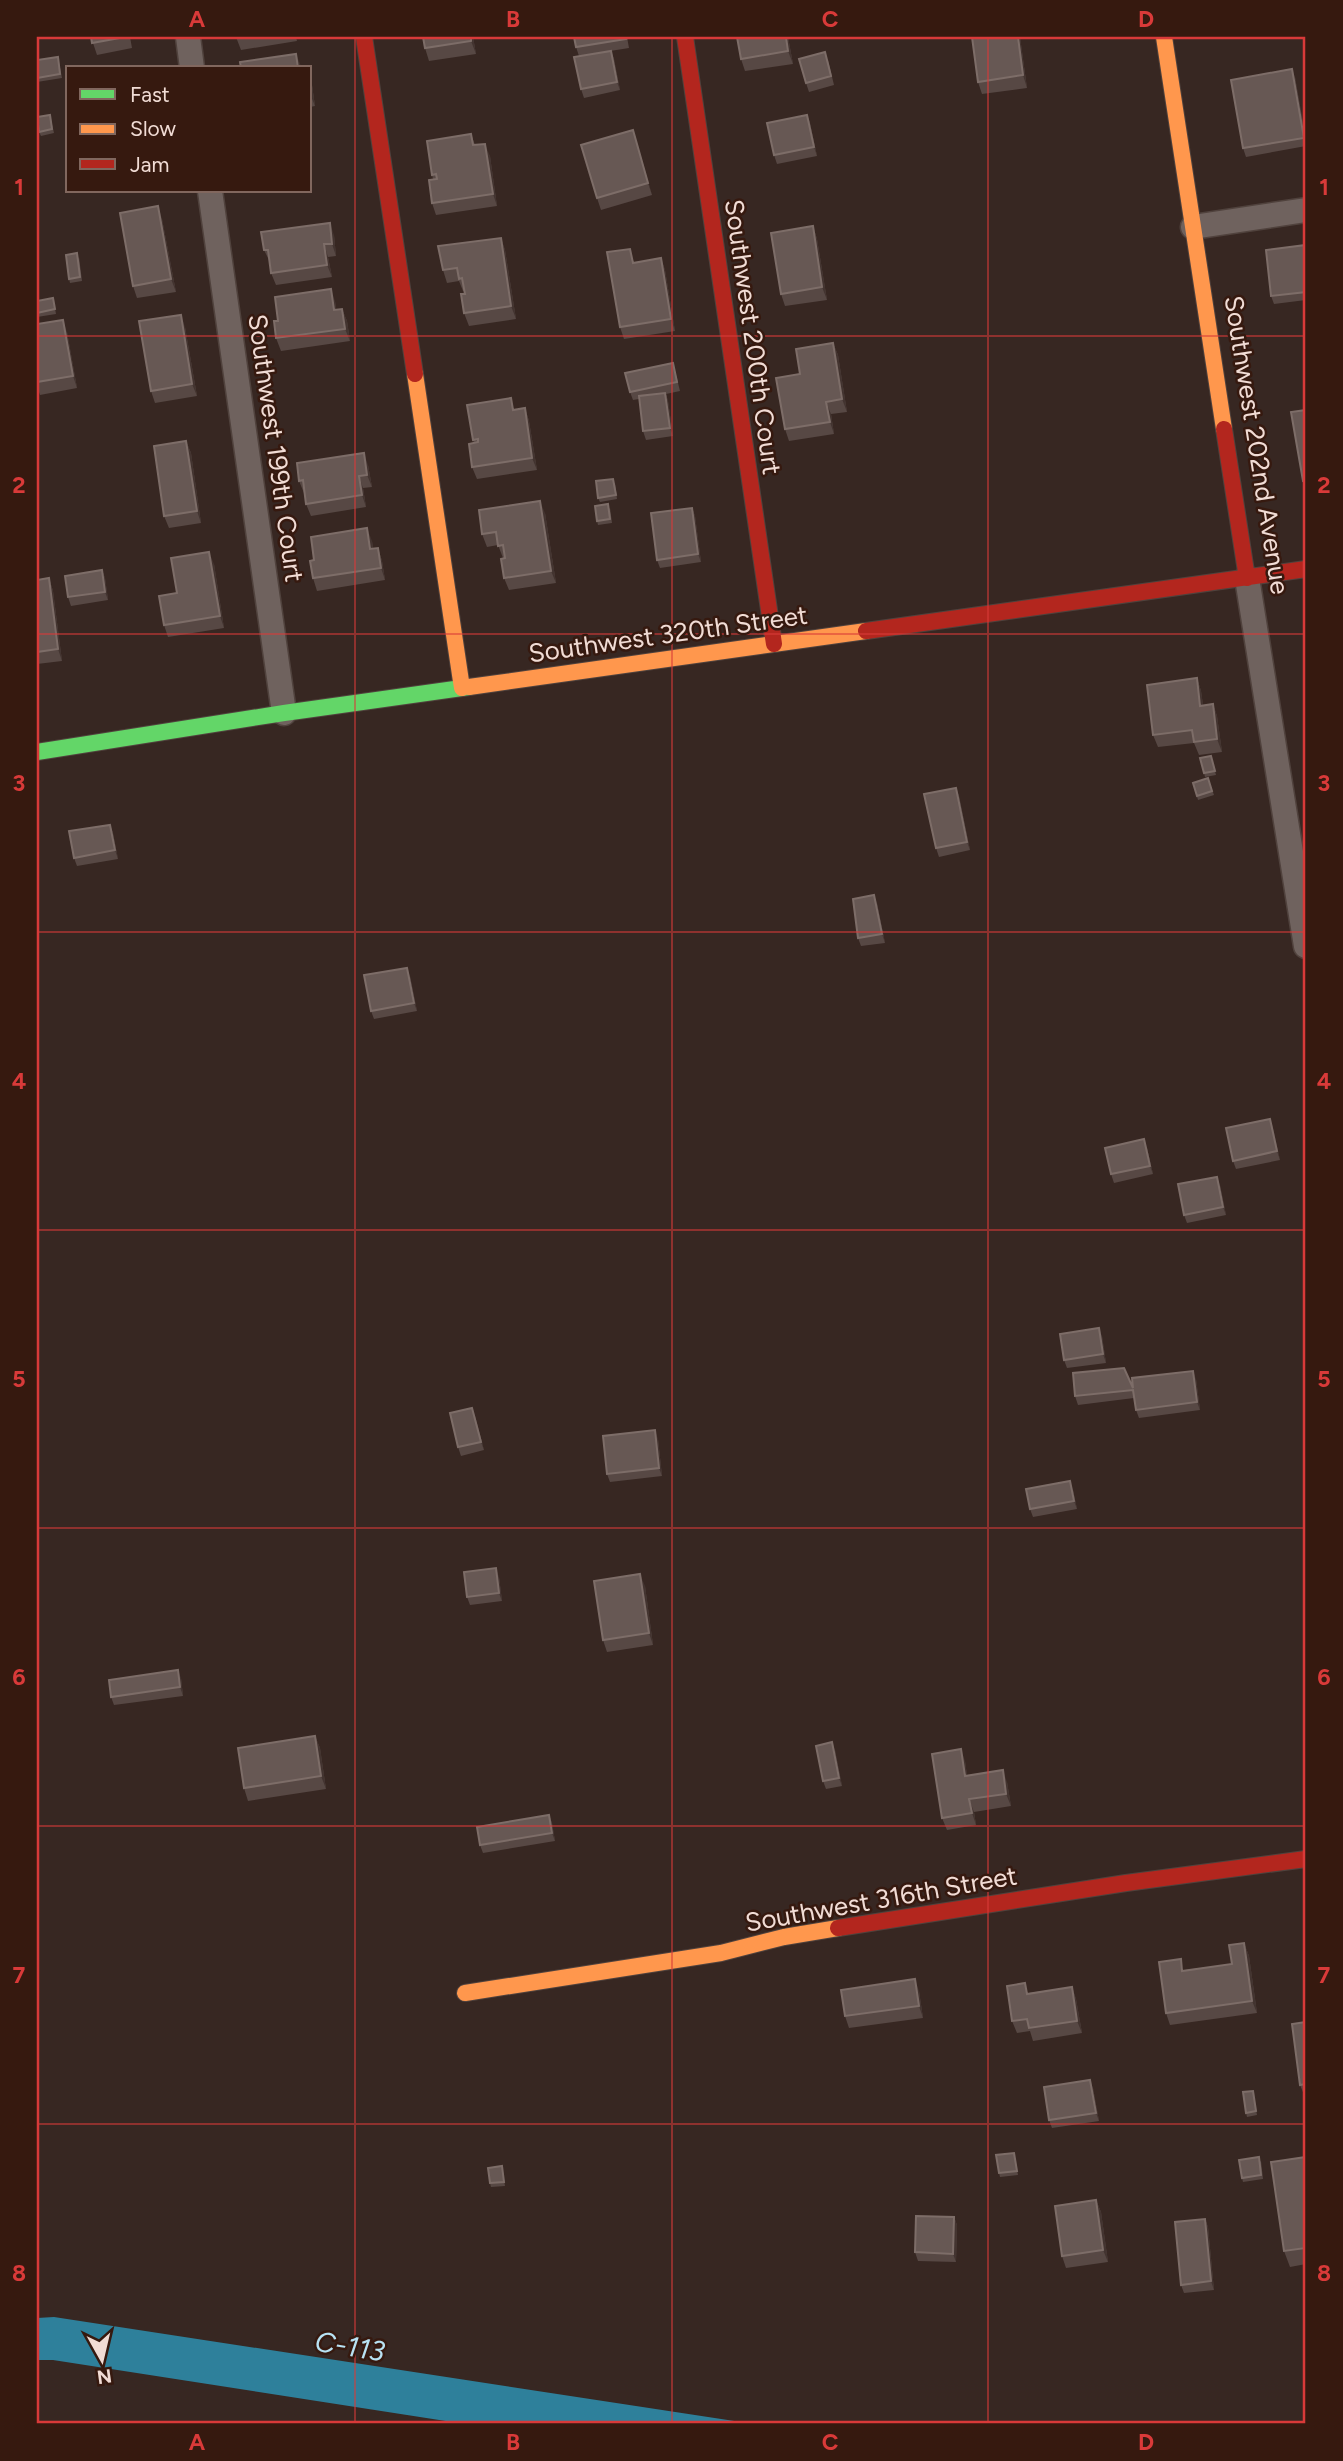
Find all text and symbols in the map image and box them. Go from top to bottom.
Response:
text: A [189,5,206,33]
text: B [506,5,520,33]
text: C [822,5,839,33]
text: D [1138,5,1154,33]
legend [66,66,312,192]
text: Fast [130,82,170,107]
text: Slow [130,116,176,141]
text: Jam [130,152,169,177]
text: 1 [14,173,24,201]
text: 1 [1319,173,1329,201]
street label: Southwest 200th Court [718,197,788,477]
street label: Southwest 202nd Avenue [1218,293,1296,597]
street label: Southwest 199th Court [241,312,311,584]
text: 2 [12,471,26,499]
text: 2 [1317,471,1331,499]
street label: Southwest 320th Street [527,599,810,669]
text: 3 [13,769,25,797]
text: 3 [1318,769,1330,797]
text: 4 [12,1067,26,1095]
text: 4 [1317,1067,1331,1095]
text: 5 [12,1365,26,1393]
text: 5 [1317,1365,1331,1393]
text: 6 [12,1663,26,1691]
text: 6 [1317,1663,1331,1691]
street label: Southwest 316th Street [743,1859,1020,1939]
text: 7 [13,1961,26,1989]
text: 7 [1318,1961,1331,1989]
text: 8 [12,2259,26,2287]
text: 8 [1317,2259,1331,2287]
north arrow [66,2324,136,2394]
water label: C-113 [313,2324,387,2368]
text: N [95,2364,113,2389]
text: A [189,2428,206,2456]
text: B [506,2428,520,2456]
text: C [822,2428,839,2456]
text: D [1138,2428,1154,2456]

